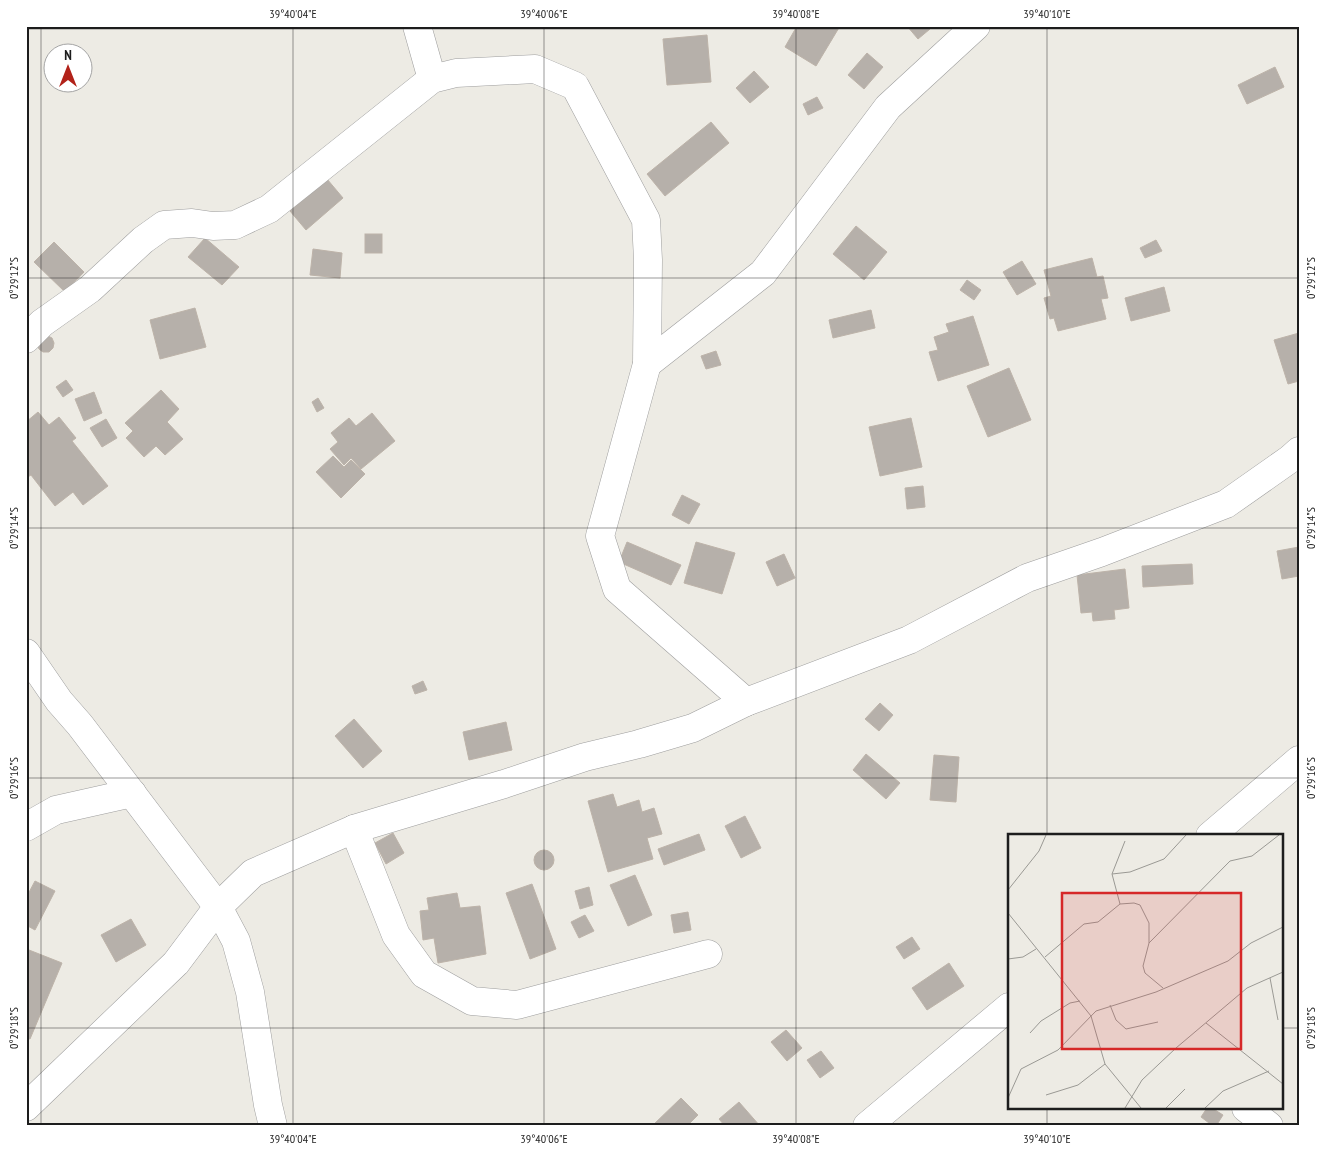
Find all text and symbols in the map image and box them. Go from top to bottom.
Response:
text: 39°40'04"E [269,6,317,21]
text: 39°40'06"E [520,6,568,21]
text: 39°40'08"E [772,6,820,21]
text: 39°40'10"E [1023,6,1071,21]
north arrow [42,42,92,92]
text: N [64,46,72,64]
text: 0°29'12"S [6,257,21,299]
text: 0°29'12"S [1303,257,1318,299]
text: 0°29'14"S [6,507,21,549]
text: 0°29'14"S [1303,507,1318,549]
text: 0°29'16"S [6,757,21,799]
text: 0°29'16"S [1303,757,1318,799]
inset map [1008,834,1282,1110]
text: 0°29'18"S [6,1007,21,1049]
text: 0°29'18"S [1303,1007,1318,1049]
text: 39°40'04"E [269,1131,317,1146]
text: 39°40'06"E [520,1131,568,1146]
text: 39°40'08"E [772,1131,820,1146]
text: 39°40'10"E [1023,1131,1071,1146]

